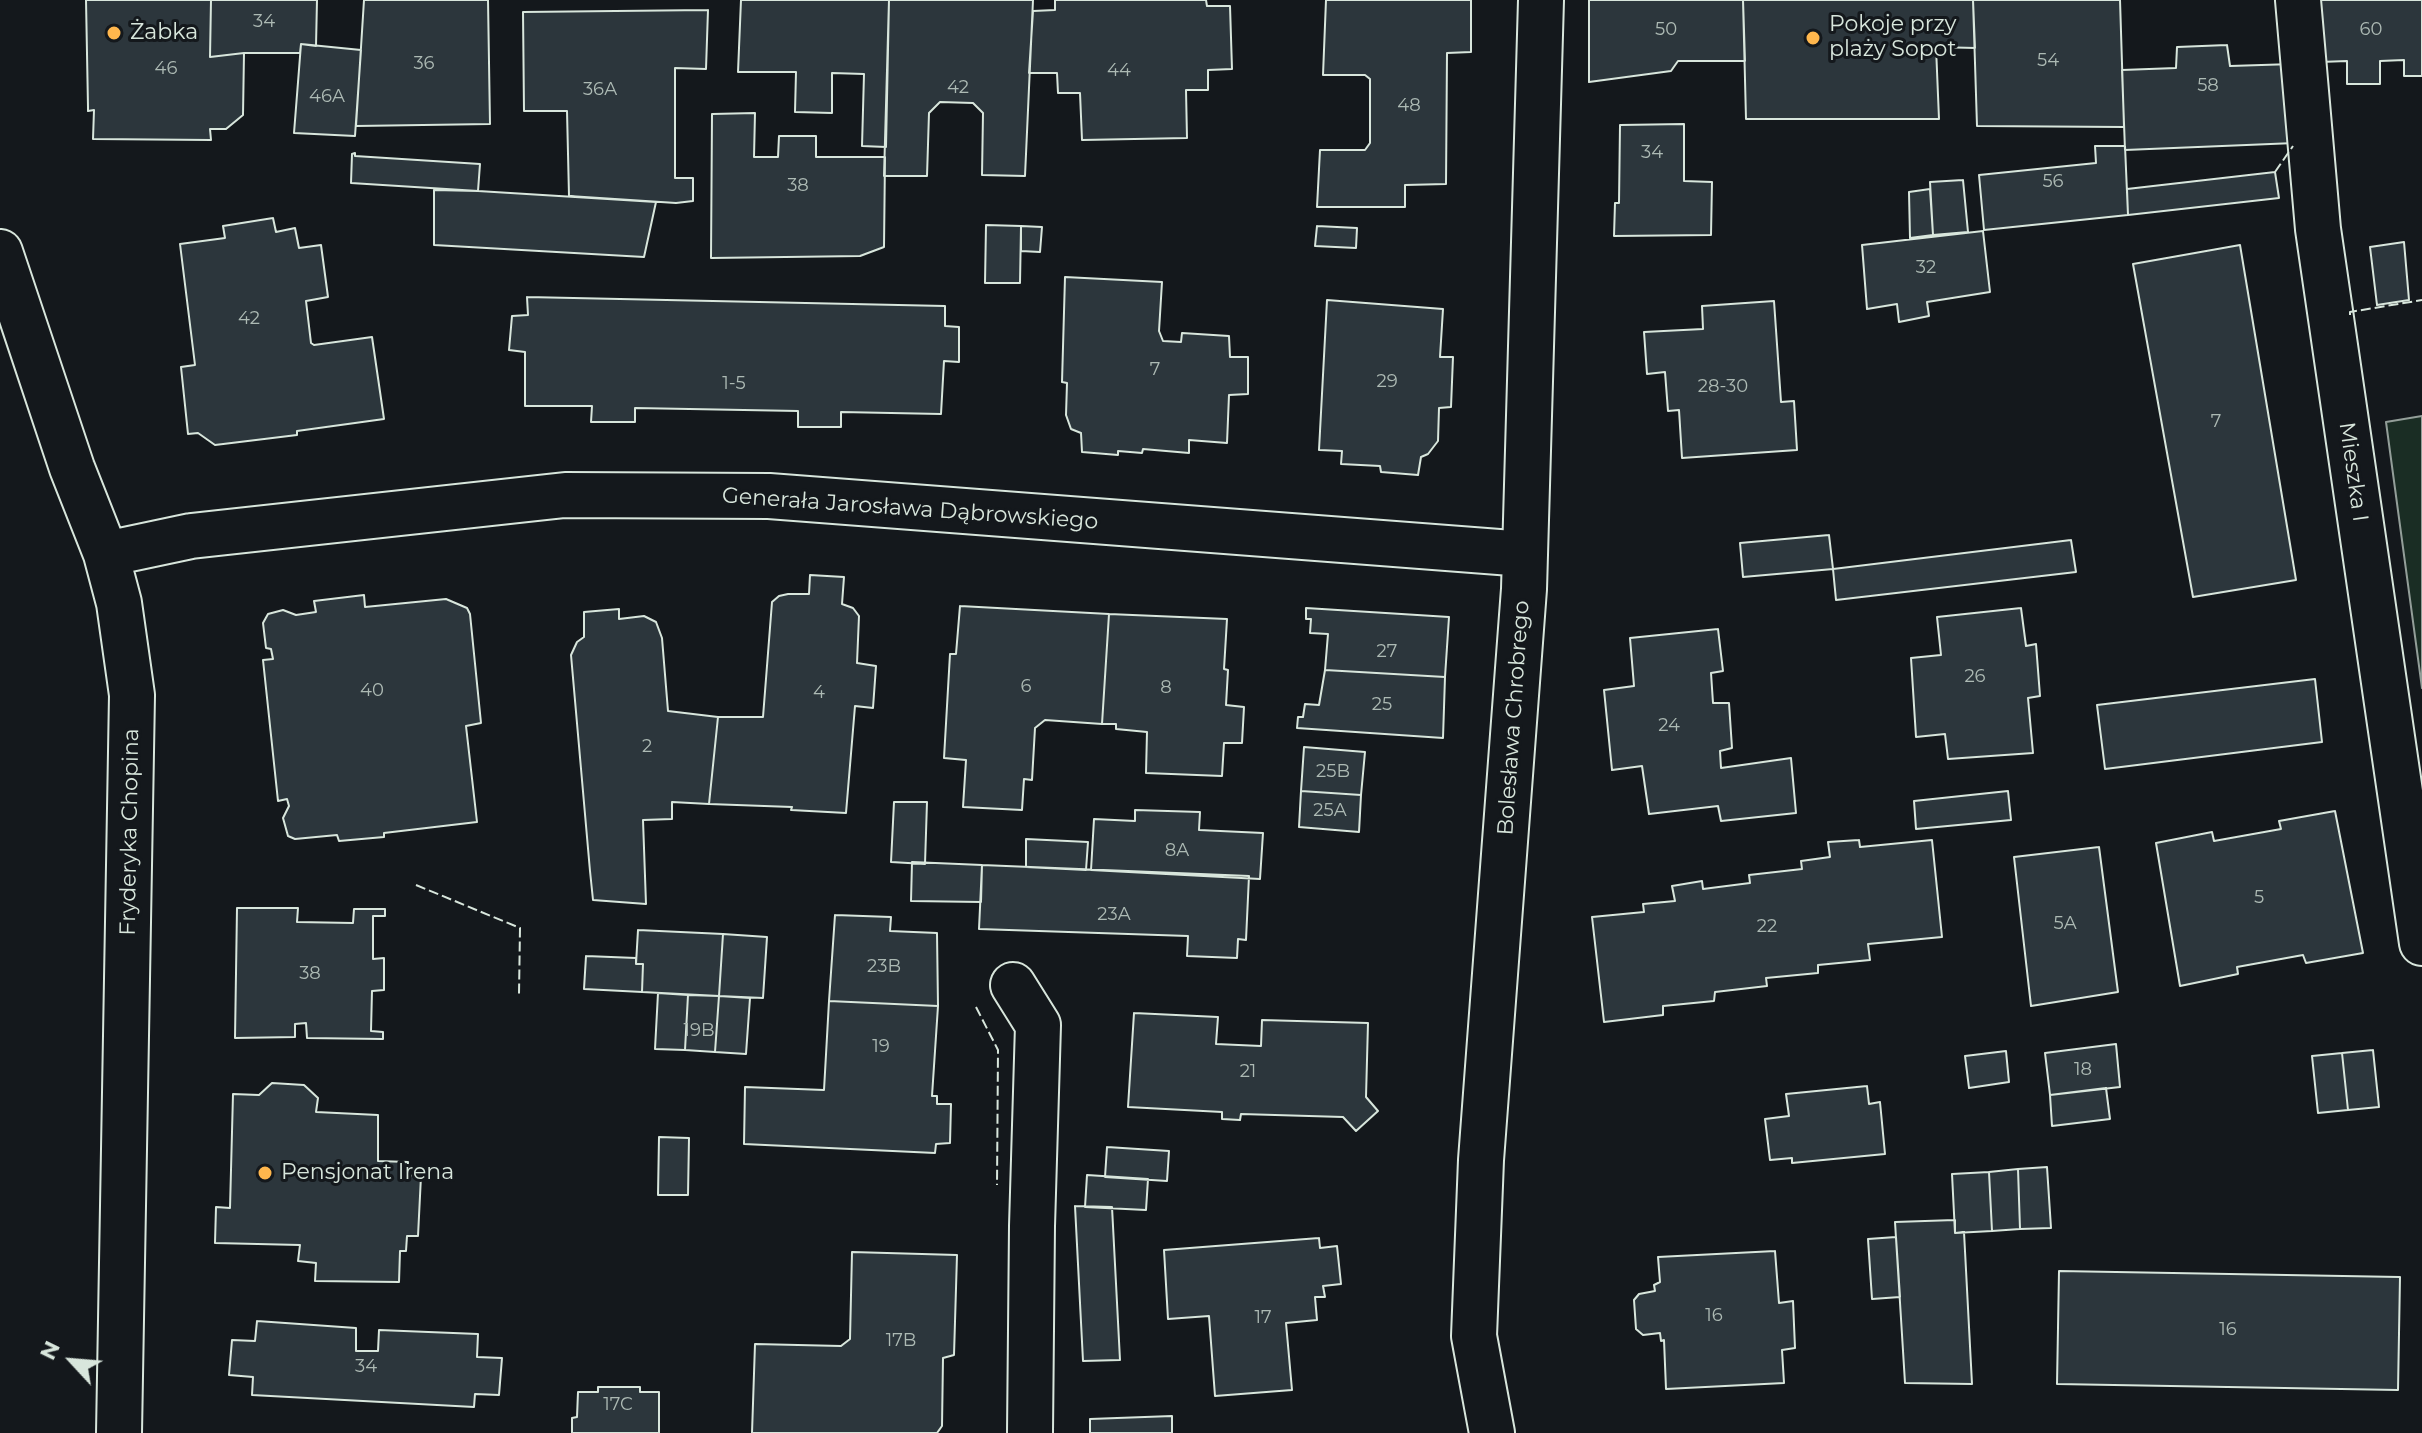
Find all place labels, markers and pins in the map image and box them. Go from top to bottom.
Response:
place label: Pokoje przy plaży Sopot [1829,12,1956,64]
place label: Żabka [130,20,198,46]
marker: Żabka [105,24,123,42]
marker: Pokoje przy plaży Sopot [1804,29,1822,47]
place label: Pensjonat Irena [281,1160,454,1186]
marker: Pensjonat Irena [256,1164,274,1182]

